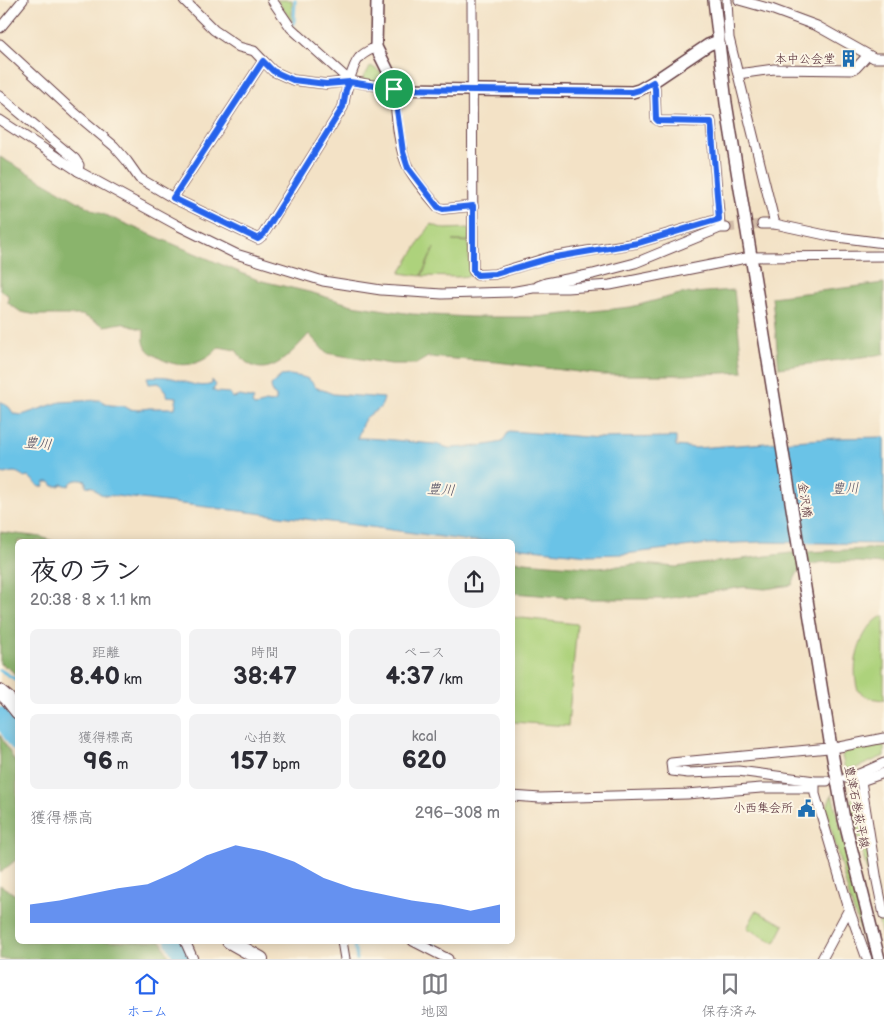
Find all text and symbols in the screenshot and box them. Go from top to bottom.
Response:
building icon: 本中公会堂 [839,49,859,69]
place label: 本中公会堂 [775,52,835,67]
pin [373,68,415,110]
icon: arrive [380,75,408,103]
water label: 豊川 [23,434,53,453]
water label: 豊川 [426,480,456,499]
water label: 豊川 [831,480,859,497]
street label: 金沢橋 [794,481,815,519]
text: 夜のラン [30,555,142,588]
button: share [448,556,500,608]
text: 20:38 · 8 × 1.1 km [30,591,151,610]
text: 距離 [92,644,120,661]
text: 時間 [251,644,279,661]
text: ペース [404,644,445,661]
text: 8.40 [69,661,120,692]
text: 38:47 [233,661,297,692]
text: 4:37 [385,661,435,692]
text: km [120,671,142,688]
text: /km [435,671,463,688]
text: kcal [412,728,437,745]
text: 獲得標高 [78,729,134,746]
text: 心拍数 [244,729,286,746]
text: 620 [402,745,447,776]
text: 96 [83,746,113,777]
text: 157 [230,746,269,777]
text: m [113,756,128,773]
text: bpm [269,756,300,773]
street label: 豊津石巻萩平線 [841,764,872,850]
public building icon: 小西集会所 [797,798,817,818]
place label: 小西集会所 [733,801,793,816]
text: 296–308 m [415,804,500,823]
text: 獲得標高 [30,809,94,828]
tab: ホーム [126,970,168,1020]
tab: 地図 [421,970,449,1020]
tab: 保存済み [702,970,758,1020]

